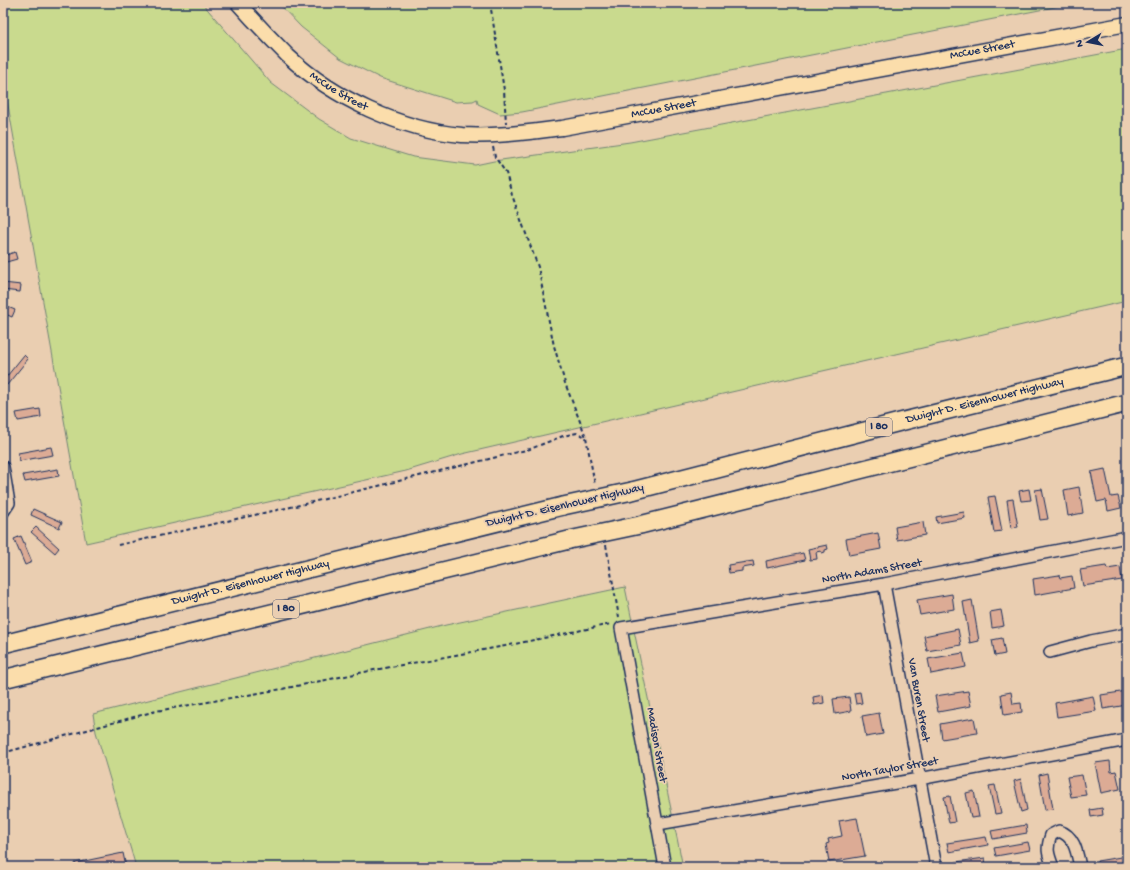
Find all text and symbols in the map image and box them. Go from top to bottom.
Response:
north arrow [1068,22,1108,62]
street label: McCue Street [949,38,1017,63]
text: N [1074,39,1087,48]
street label: McCue Street [306,69,371,115]
street label: McCue Street [630,96,698,122]
street label: Dwight D. Eisenhower Highway [904,375,1065,427]
road number: I 80 [866,418,892,436]
street label: Dwight D. Eisenhower Highway [484,481,645,531]
street label: North Adams Street [821,556,924,588]
street label: Dwight D. Eisenhower Highway [169,557,331,609]
road number: I 80 [273,600,299,618]
street label: Van Buren Street [904,656,932,744]
street label: Madison Street [643,706,670,785]
street label: North Taylor Street [841,754,940,785]

